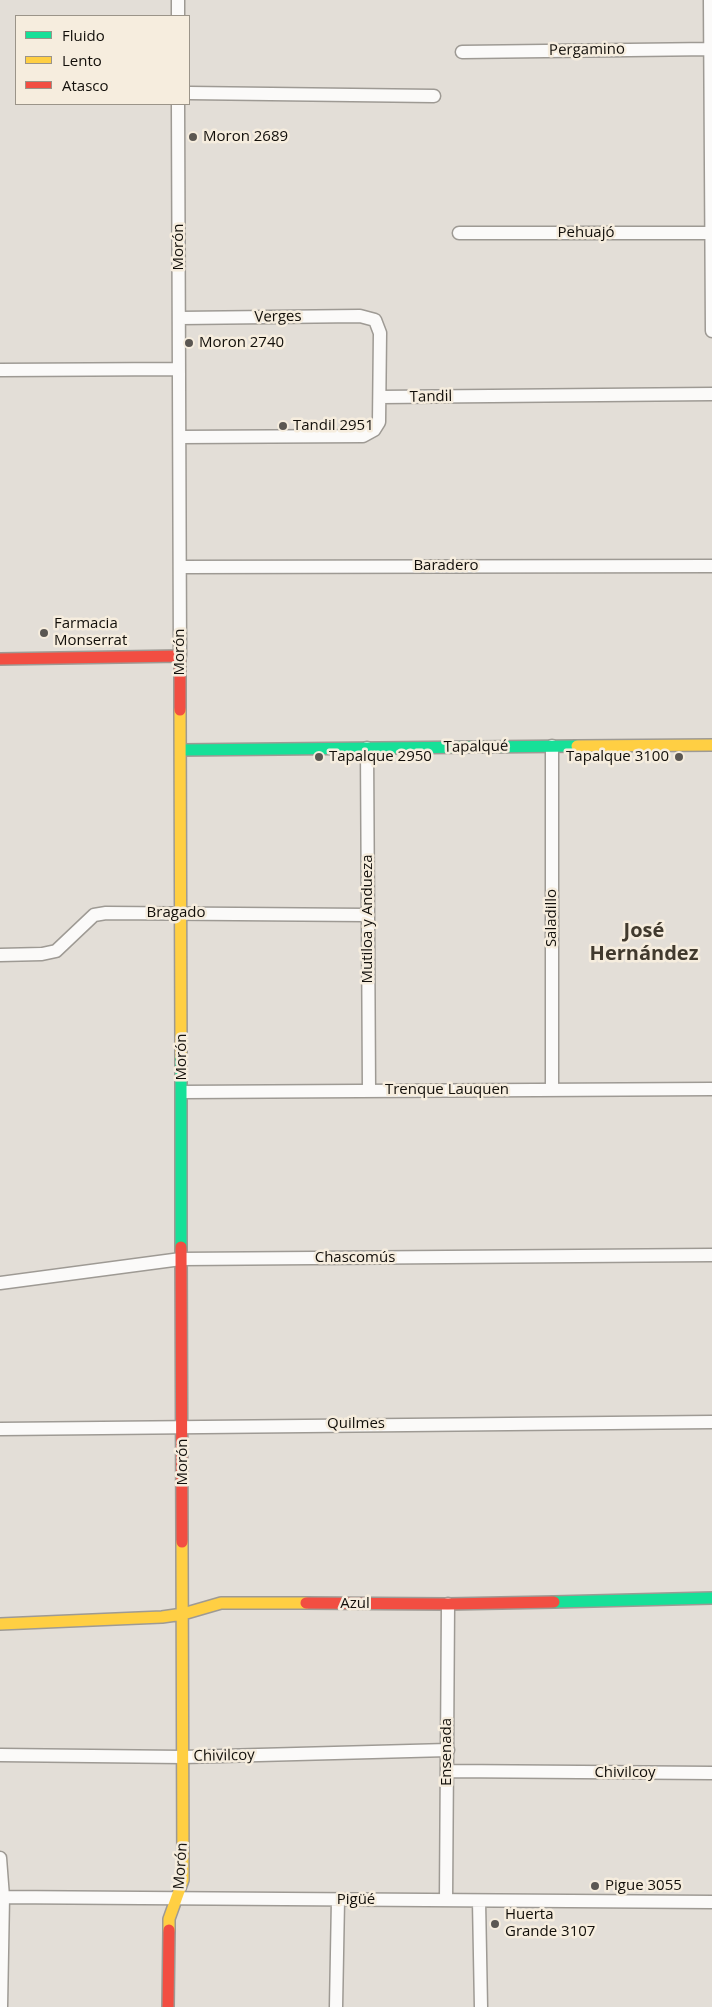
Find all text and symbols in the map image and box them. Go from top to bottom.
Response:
legend [15,15,190,105]
text: Fluido [62,25,105,45]
street label: Pergamino [549,40,625,60]
text: Lento [62,50,102,70]
text: Atasco [62,75,109,95]
place label: Moron 2689 [203,128,288,146]
marker: Moron 2689 [187,131,199,143]
street label: Morón [170,224,188,270]
street label: Pehuajó [558,224,614,242]
street label: Verges [254,308,302,326]
place label: Moron 2740 [199,334,284,352]
marker: Moron 2740 [183,337,195,349]
street label: Tandil [410,388,452,406]
place label: Tandil 2951 [293,417,374,435]
marker: Tandil 2951 [277,420,289,432]
street label: Baradero [413,557,479,575]
place label: Farmacia Monserrat [54,615,127,650]
marker: Farmacia Monserrat [38,627,50,639]
street label: Morón [171,629,189,675]
street label: Tapalqué [444,737,508,757]
place label: Tapalque 2950 [329,748,432,766]
place label: Tapalque 3100 [566,748,669,766]
marker: Tapalque 2950 [313,751,325,763]
marker: Tapalque 3100 [673,751,685,763]
street label: Mutiloa y Andueza [359,854,377,984]
street label: Saladillo [543,889,561,947]
street label: Bragado [147,904,205,922]
district label: José Hernández [590,919,698,966]
street label: Morón [173,1034,191,1080]
street label: Trenque Lauquen [385,1081,509,1099]
street label: Chascomús [315,1249,395,1267]
street label: Quilmes [327,1415,385,1433]
street label: Morón [174,1439,192,1485]
street label: Azul [340,1595,370,1613]
street label: Ensenada [438,1718,456,1786]
street label: Chivilcoy [193,1746,255,1766]
street label: Chivilcoy [594,1764,656,1782]
street label: Morón [170,1842,192,1890]
place label: Pigue 3055 [605,1877,682,1895]
marker: Pigue 3055 [589,1880,601,1892]
street label: Pigüé [337,1891,375,1909]
place label: Huerta Grande 3107 [505,1906,595,1941]
marker: Huerta Grande 3107 [489,1918,501,1930]

